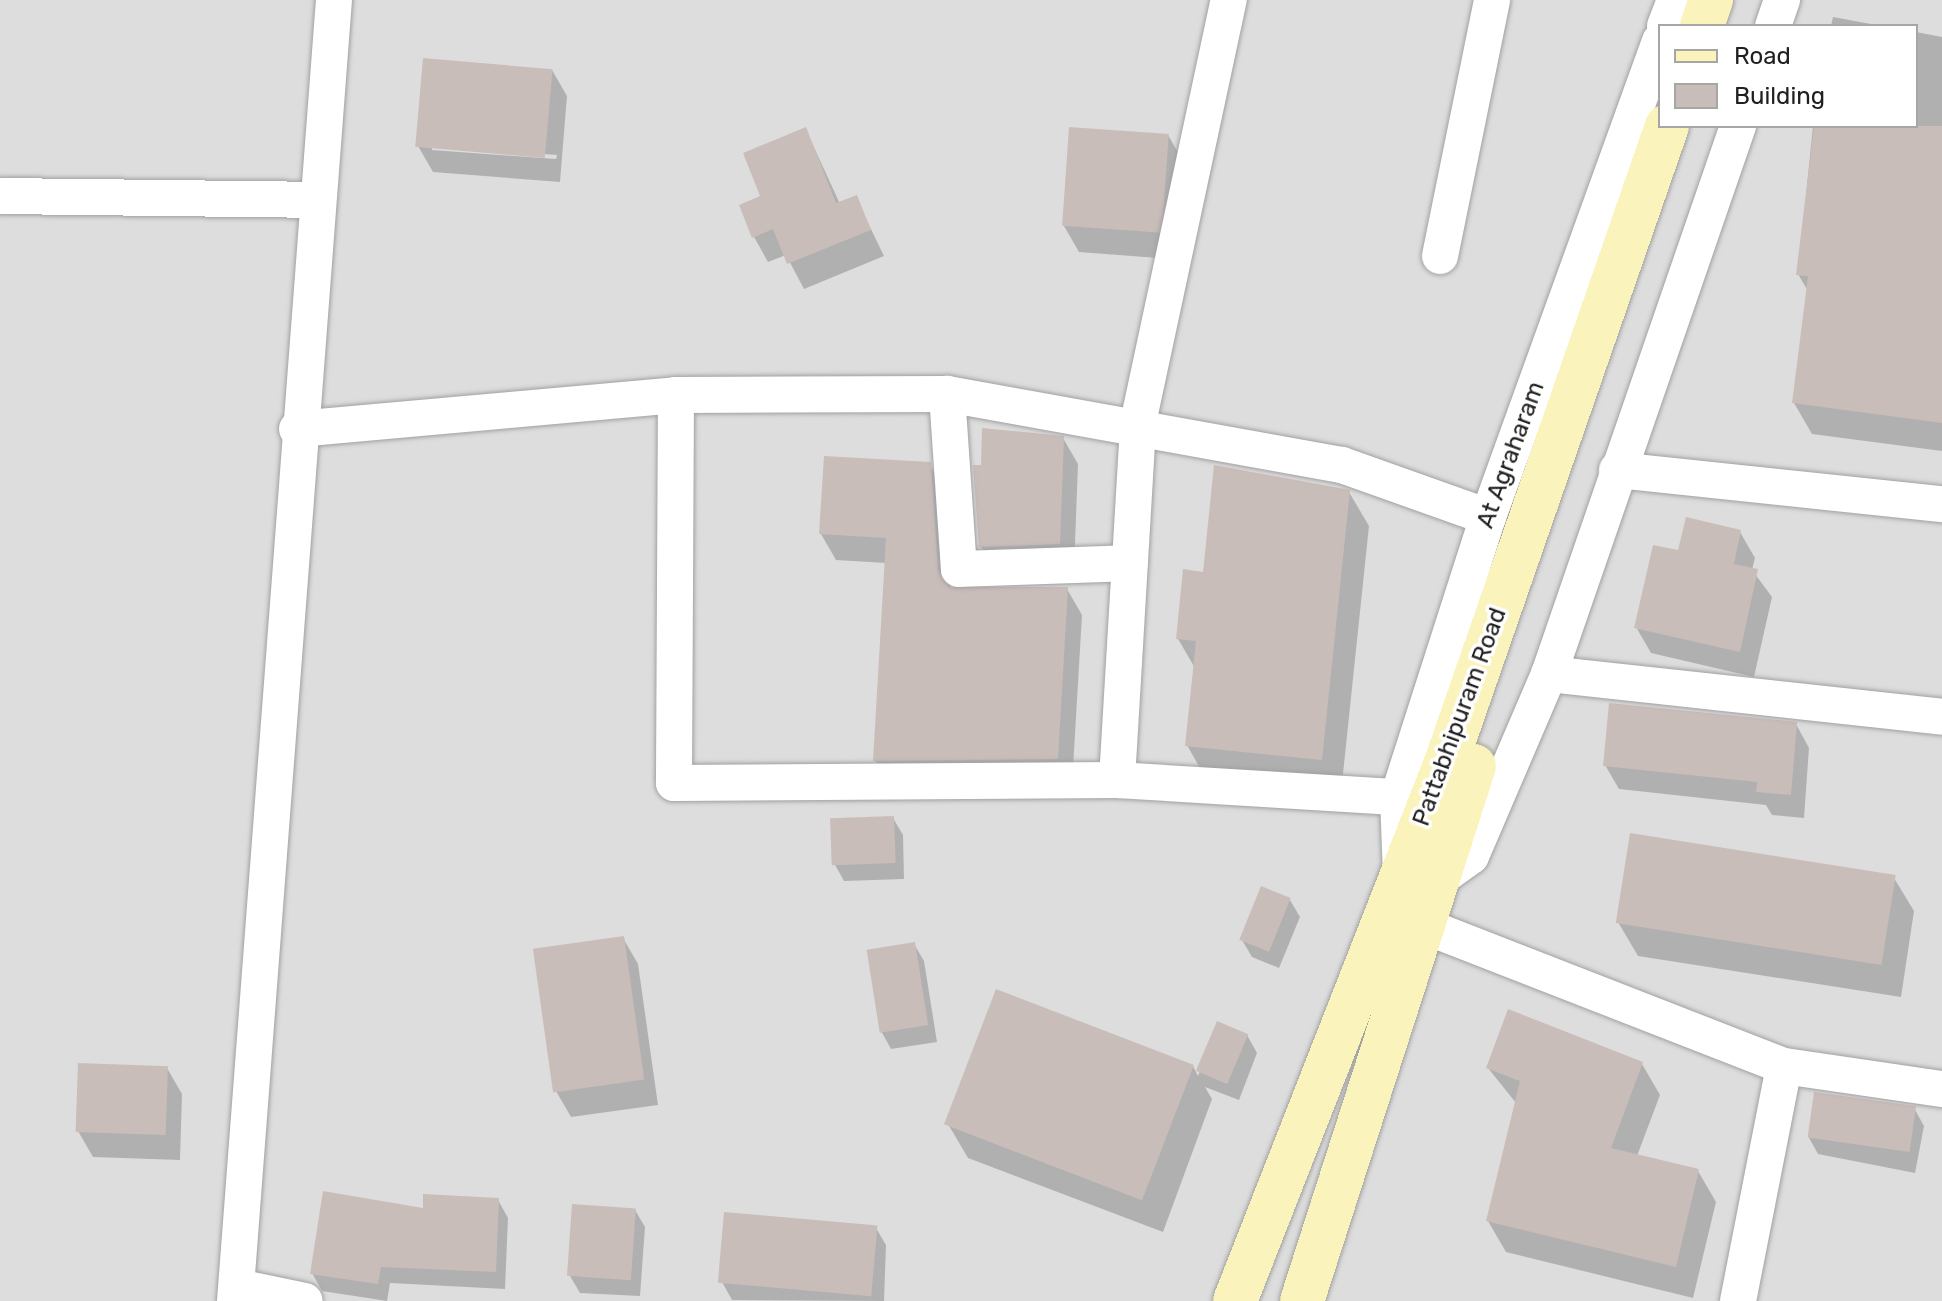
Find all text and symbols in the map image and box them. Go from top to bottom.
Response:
legend [1658,24,1918,128]
text: Road [1734,42,1791,70]
text: Building [1734,82,1825,110]
street label: At Agraharam [1471,377,1551,533]
street label: Pattabhipuram Road [1407,604,1513,830]

